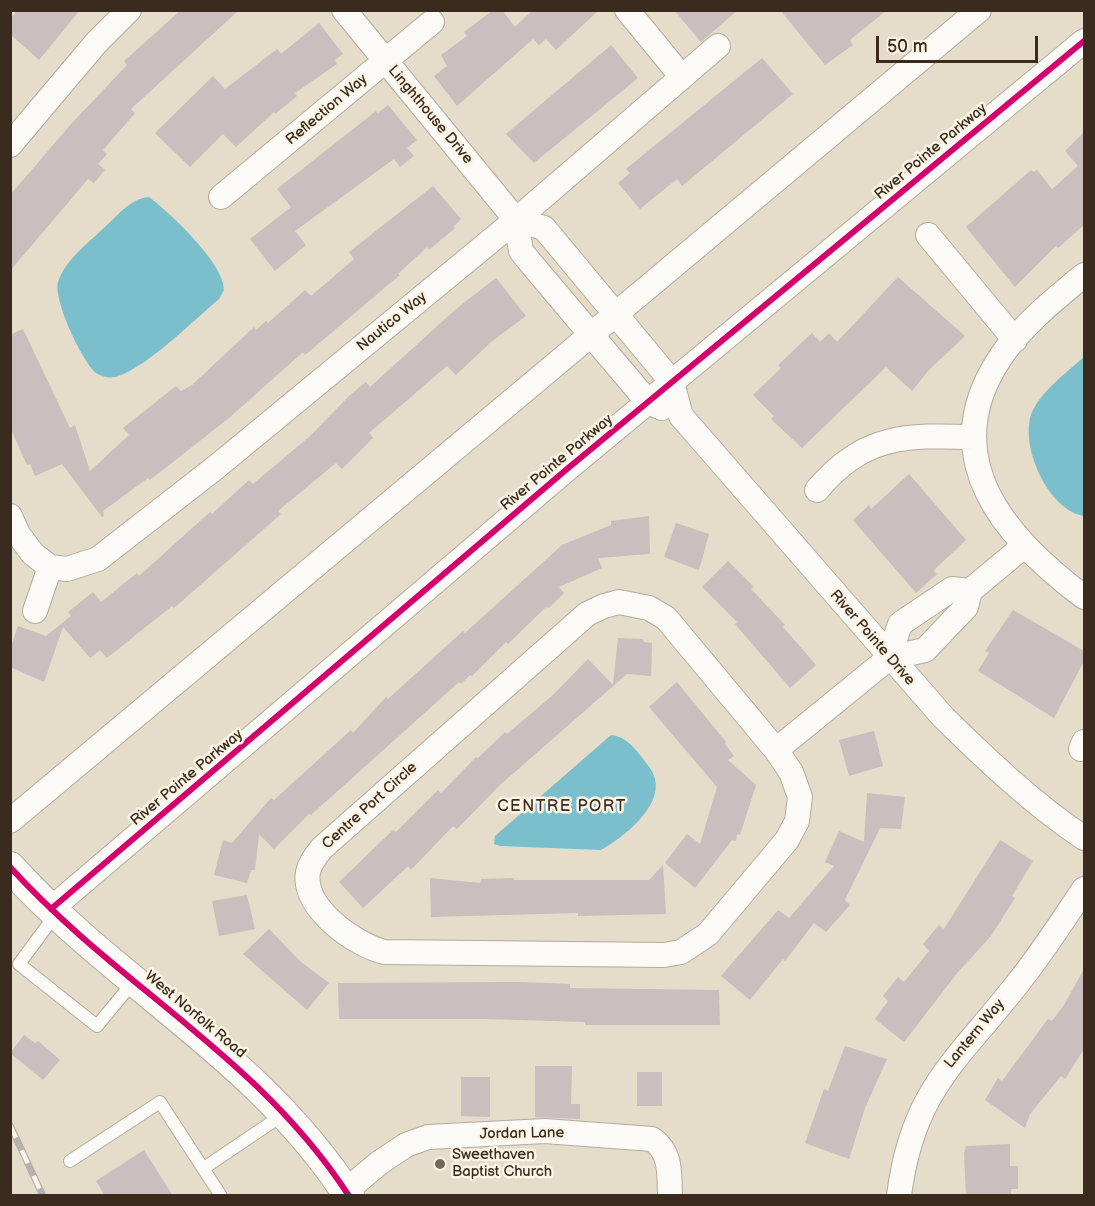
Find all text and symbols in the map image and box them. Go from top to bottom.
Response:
scale bar [879,24,1041,62]
text: 50 m [887,36,928,57]
street label: Linghthouse Drive [384,62,476,168]
street label: Reflection Way [283,71,371,149]
street label: River Pointe Parkway [871,100,991,204]
street label: Nautico Way [353,288,431,356]
street label: River Pointe Parkway [497,411,617,515]
street label: River Pointe Drive [826,587,918,689]
street label: River Pointe Parkway [127,726,247,830]
street label: Centre Port Circle [319,759,421,853]
district label: CENTRE PORT [497,797,627,817]
street label: West Norfolk Road [141,967,249,1063]
street label: Lantern Way [941,996,1009,1072]
street label: Jordan Lane [479,1124,565,1144]
place label: Sweethaven Baptist Church [452,1146,552,1181]
marker: Sweethaven Baptist Church [433,1157,447,1171]

